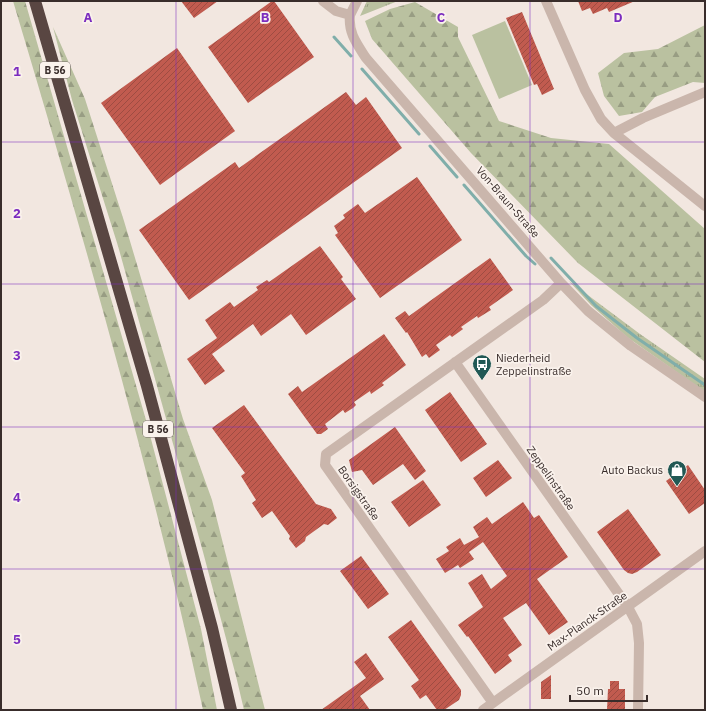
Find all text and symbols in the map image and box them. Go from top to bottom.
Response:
text: A [84,9,93,26]
text: B [261,9,270,26]
text: C [437,9,446,26]
text: D [613,9,623,26]
road number: B 56 [40,62,70,78]
text: 1 [13,63,21,80]
street label: Von-Braun-Straße [473,163,543,241]
text: 2 [13,205,21,222]
text: 3 [13,347,21,364]
place label: Niederheid Zeppelinstraße [496,351,571,378]
bus stop icon: Niederheid Zeppelinstraße [471,353,493,381]
road number: B 56 [143,421,173,437]
street label: Zeppelinstraße [524,443,578,513]
shop icon: Auto Backus [666,459,688,487]
street label: Borsigstraße [335,463,383,523]
place label: Auto Backus [601,463,663,477]
text: 4 [13,489,21,506]
street label: Max-Planck-Straße [544,588,630,654]
text: 5 [13,631,21,648]
scale bar [570,677,647,703]
text: 50 m [576,683,604,698]

